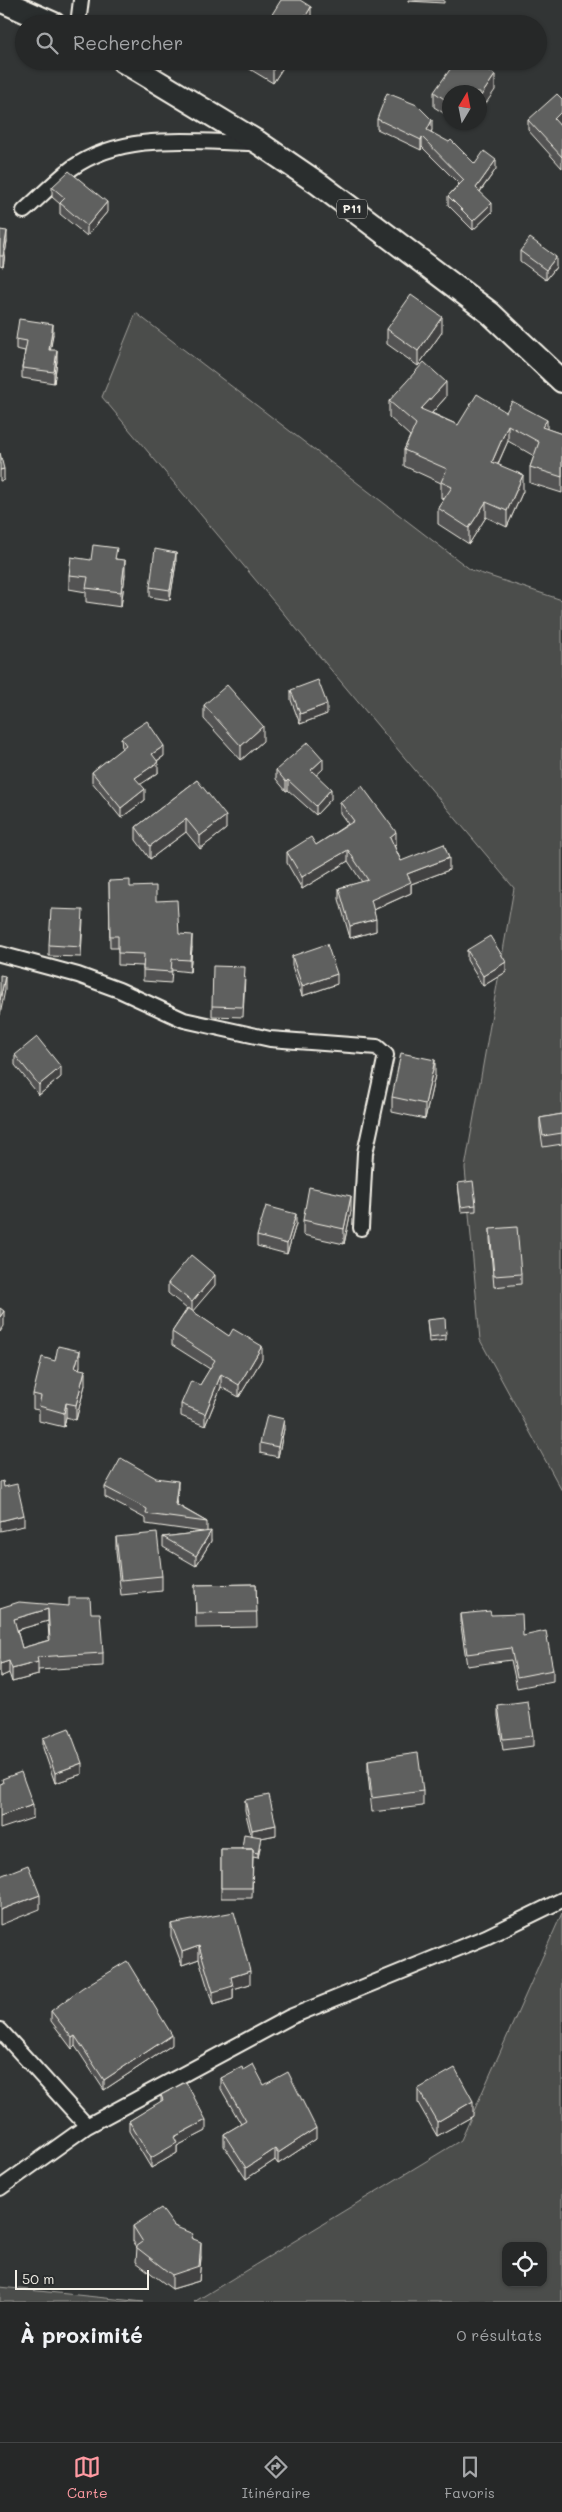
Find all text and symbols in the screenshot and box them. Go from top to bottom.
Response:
search box [15,15,547,70]
icon: search [33,29,61,57]
text: Rechercher [73,30,183,55]
north arrow [442,85,487,130]
road number: P11 [337,200,367,218]
map controls [502,2242,547,2287]
button: locate [502,2242,547,2287]
scale bar [15,2267,149,2290]
text: 50 m [22,2269,54,2288]
text: À proximité [20,2321,143,2348]
text: 0 résultats [456,2324,542,2345]
tab: Carte [67,2453,108,2502]
tab: Itinéraire [242,2453,310,2502]
tab: Favoris [445,2453,495,2502]

